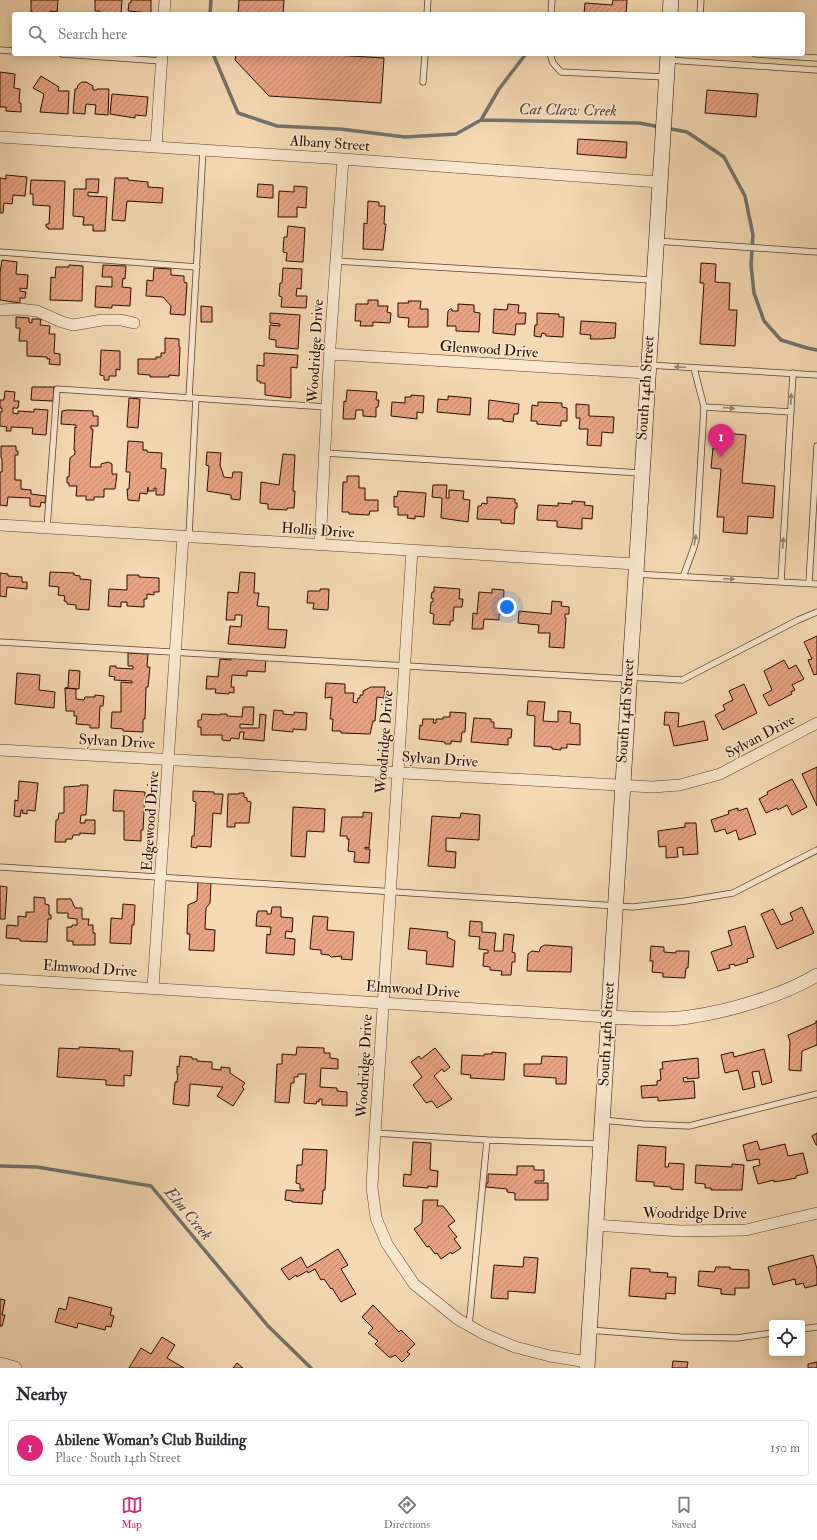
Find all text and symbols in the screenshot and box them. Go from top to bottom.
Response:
search box [12,12,805,56]
icon: search [26,23,48,45]
text: Search here [58,25,127,44]
water label: Cat Claw Creek [519,99,618,121]
street label: Albany Street [288,131,371,156]
street label: Woodridge Drive [303,299,328,404]
street label: South 14th Street [632,335,659,441]
street label: Glenwood Drive [439,337,539,362]
one-way arrow [673,364,686,370]
one-way arrow [788,393,795,405]
one-way arrow [723,405,735,412]
pin: 1 [708,424,734,457]
street label: Hollis Drive [281,518,355,543]
one-way arrow [692,534,698,546]
one-way arrow [780,537,787,549]
one-way arrow [723,576,735,583]
your location [497,597,517,617]
street label: South 14th Street [612,658,639,764]
street label: Woodridge Drive [371,690,398,795]
street label: Sylvan Drive [722,710,798,763]
street label: Sylvan Drive [78,730,156,753]
street label: Sylvan Drive [401,747,479,772]
street label: Edgewood Drive [138,770,163,872]
street label: Elmwood Drive [42,956,138,981]
street label: Elmwood Drive [365,977,461,1002]
street label: South 14th Street [594,981,619,1087]
street label: Woodridge Drive [352,1014,377,1119]
water label: Elm Creek [159,1182,217,1245]
street label: Woodridge Drive [642,1204,747,1223]
map controls [769,1320,805,1356]
button: locate [769,1320,805,1356]
text: Nearby [16,1384,67,1405]
text: Abilene Woman's Club Building [55,1431,246,1450]
text: 1 [28,1440,32,1456]
text: 150 m [770,1440,800,1456]
text: Place · South 14th Street [55,1450,181,1466]
tab: Map [121,1494,143,1531]
tab: Directions [384,1494,430,1531]
tab: Saved [671,1494,696,1531]

